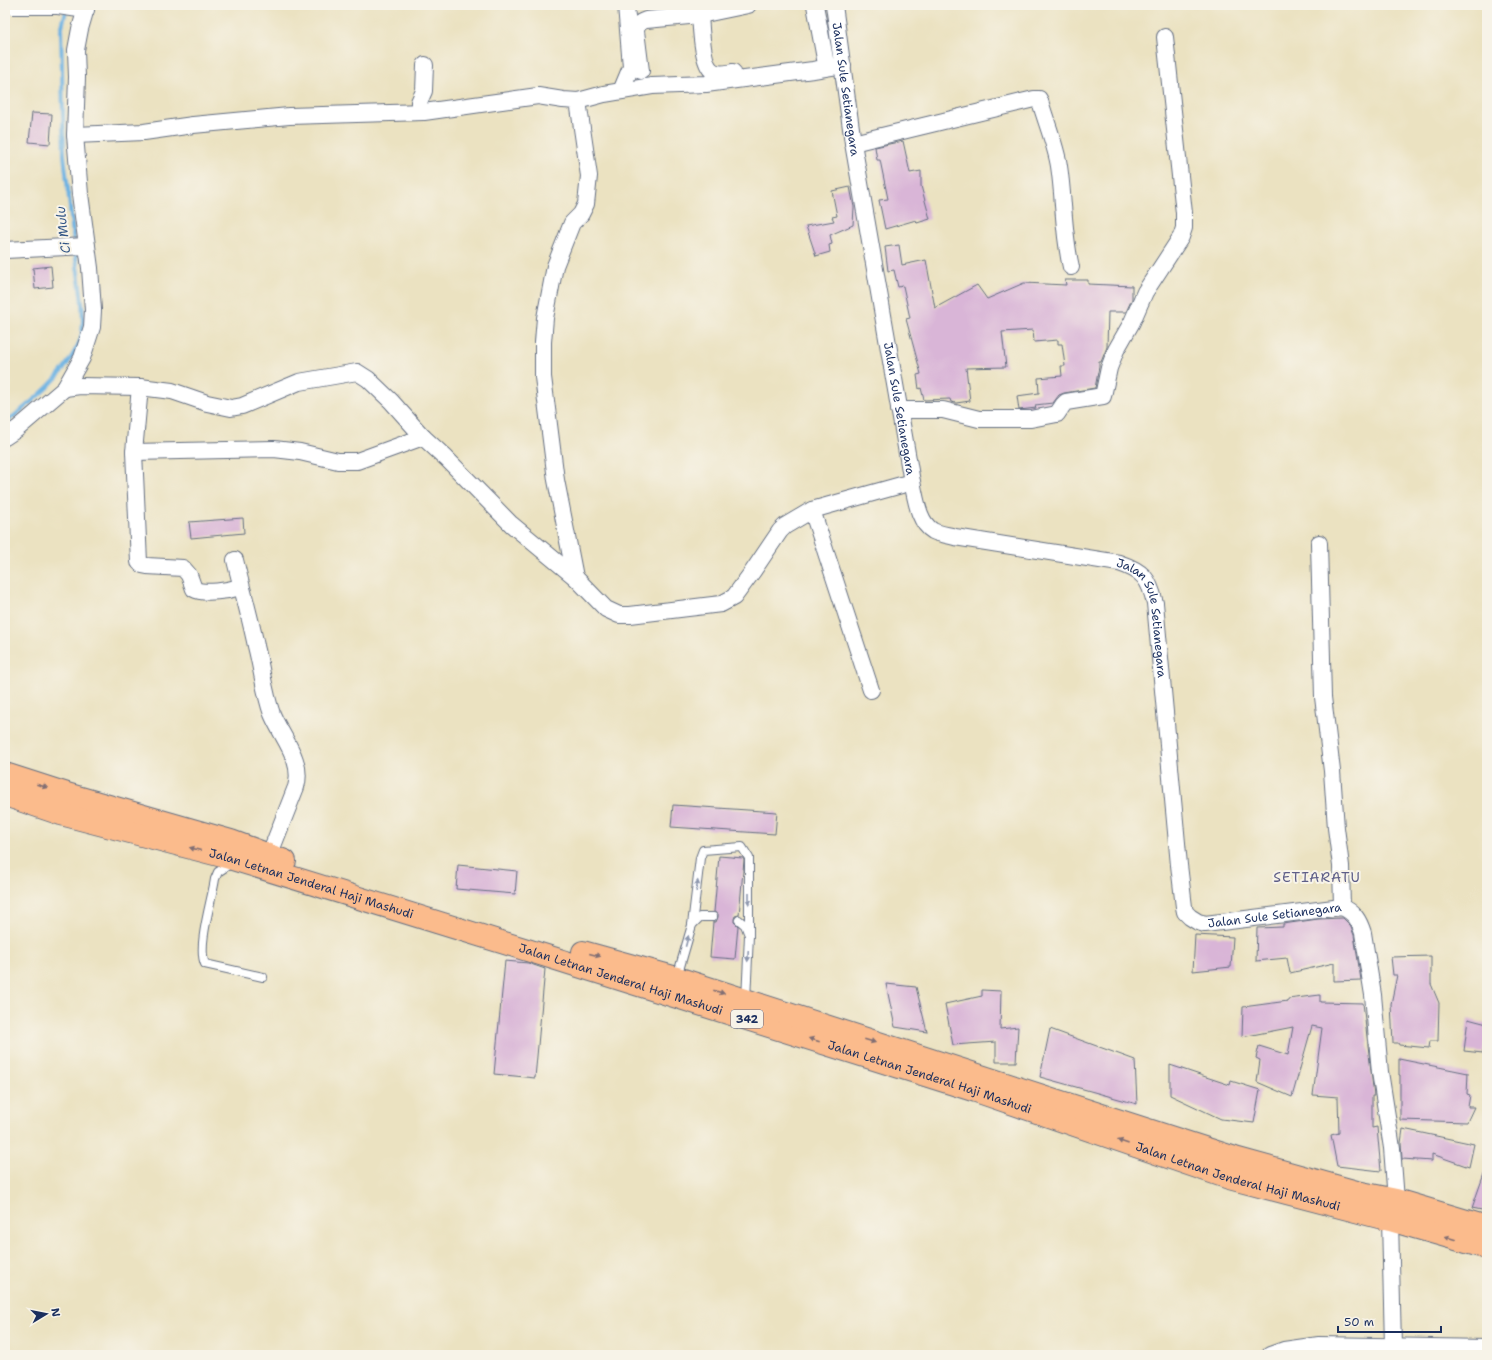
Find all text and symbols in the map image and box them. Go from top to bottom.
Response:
street label: Jalan Sule Setianegara [828,21,863,158]
water label: Ci Mulu [52,205,74,255]
street label: Jalan Sule Setianegara [880,341,919,477]
street label: Jalan Sule Setianegara [1114,555,1170,679]
one-way arrow [37,783,49,789]
street label: Jalan Letnan Jenderal Haji Mashudi [207,845,416,922]
one-way arrow [188,846,200,852]
district label: SETIARATU [1273,868,1361,886]
one-way arrow [694,880,700,893]
one-way arrow [746,893,752,906]
street label: Jalan Sule Setianegara [1207,899,1343,932]
one-way arrow [684,934,690,946]
street label: Jalan Letnan Jenderal Haji Mashudi [517,940,725,1019]
one-way arrow [744,950,751,962]
one-way arrow [588,953,601,959]
one-way arrow [714,989,726,995]
road number: 342 [731,1010,763,1028]
one-way arrow [807,1037,819,1043]
street label: Jalan Letnan Jenderal Haji Mashudi [826,1037,1034,1117]
one-way arrow [864,1038,876,1044]
street label: Jalan Letnan Jenderal Haji Mashudi [1133,1138,1342,1215]
one-way arrow [1117,1139,1129,1145]
one-way arrow [1443,1234,1456,1240]
north arrow [26,1294,66,1334]
text: N [47,1307,64,1318]
scale bar [1338,1308,1441,1334]
text: 50 m [1344,1314,1374,1330]

